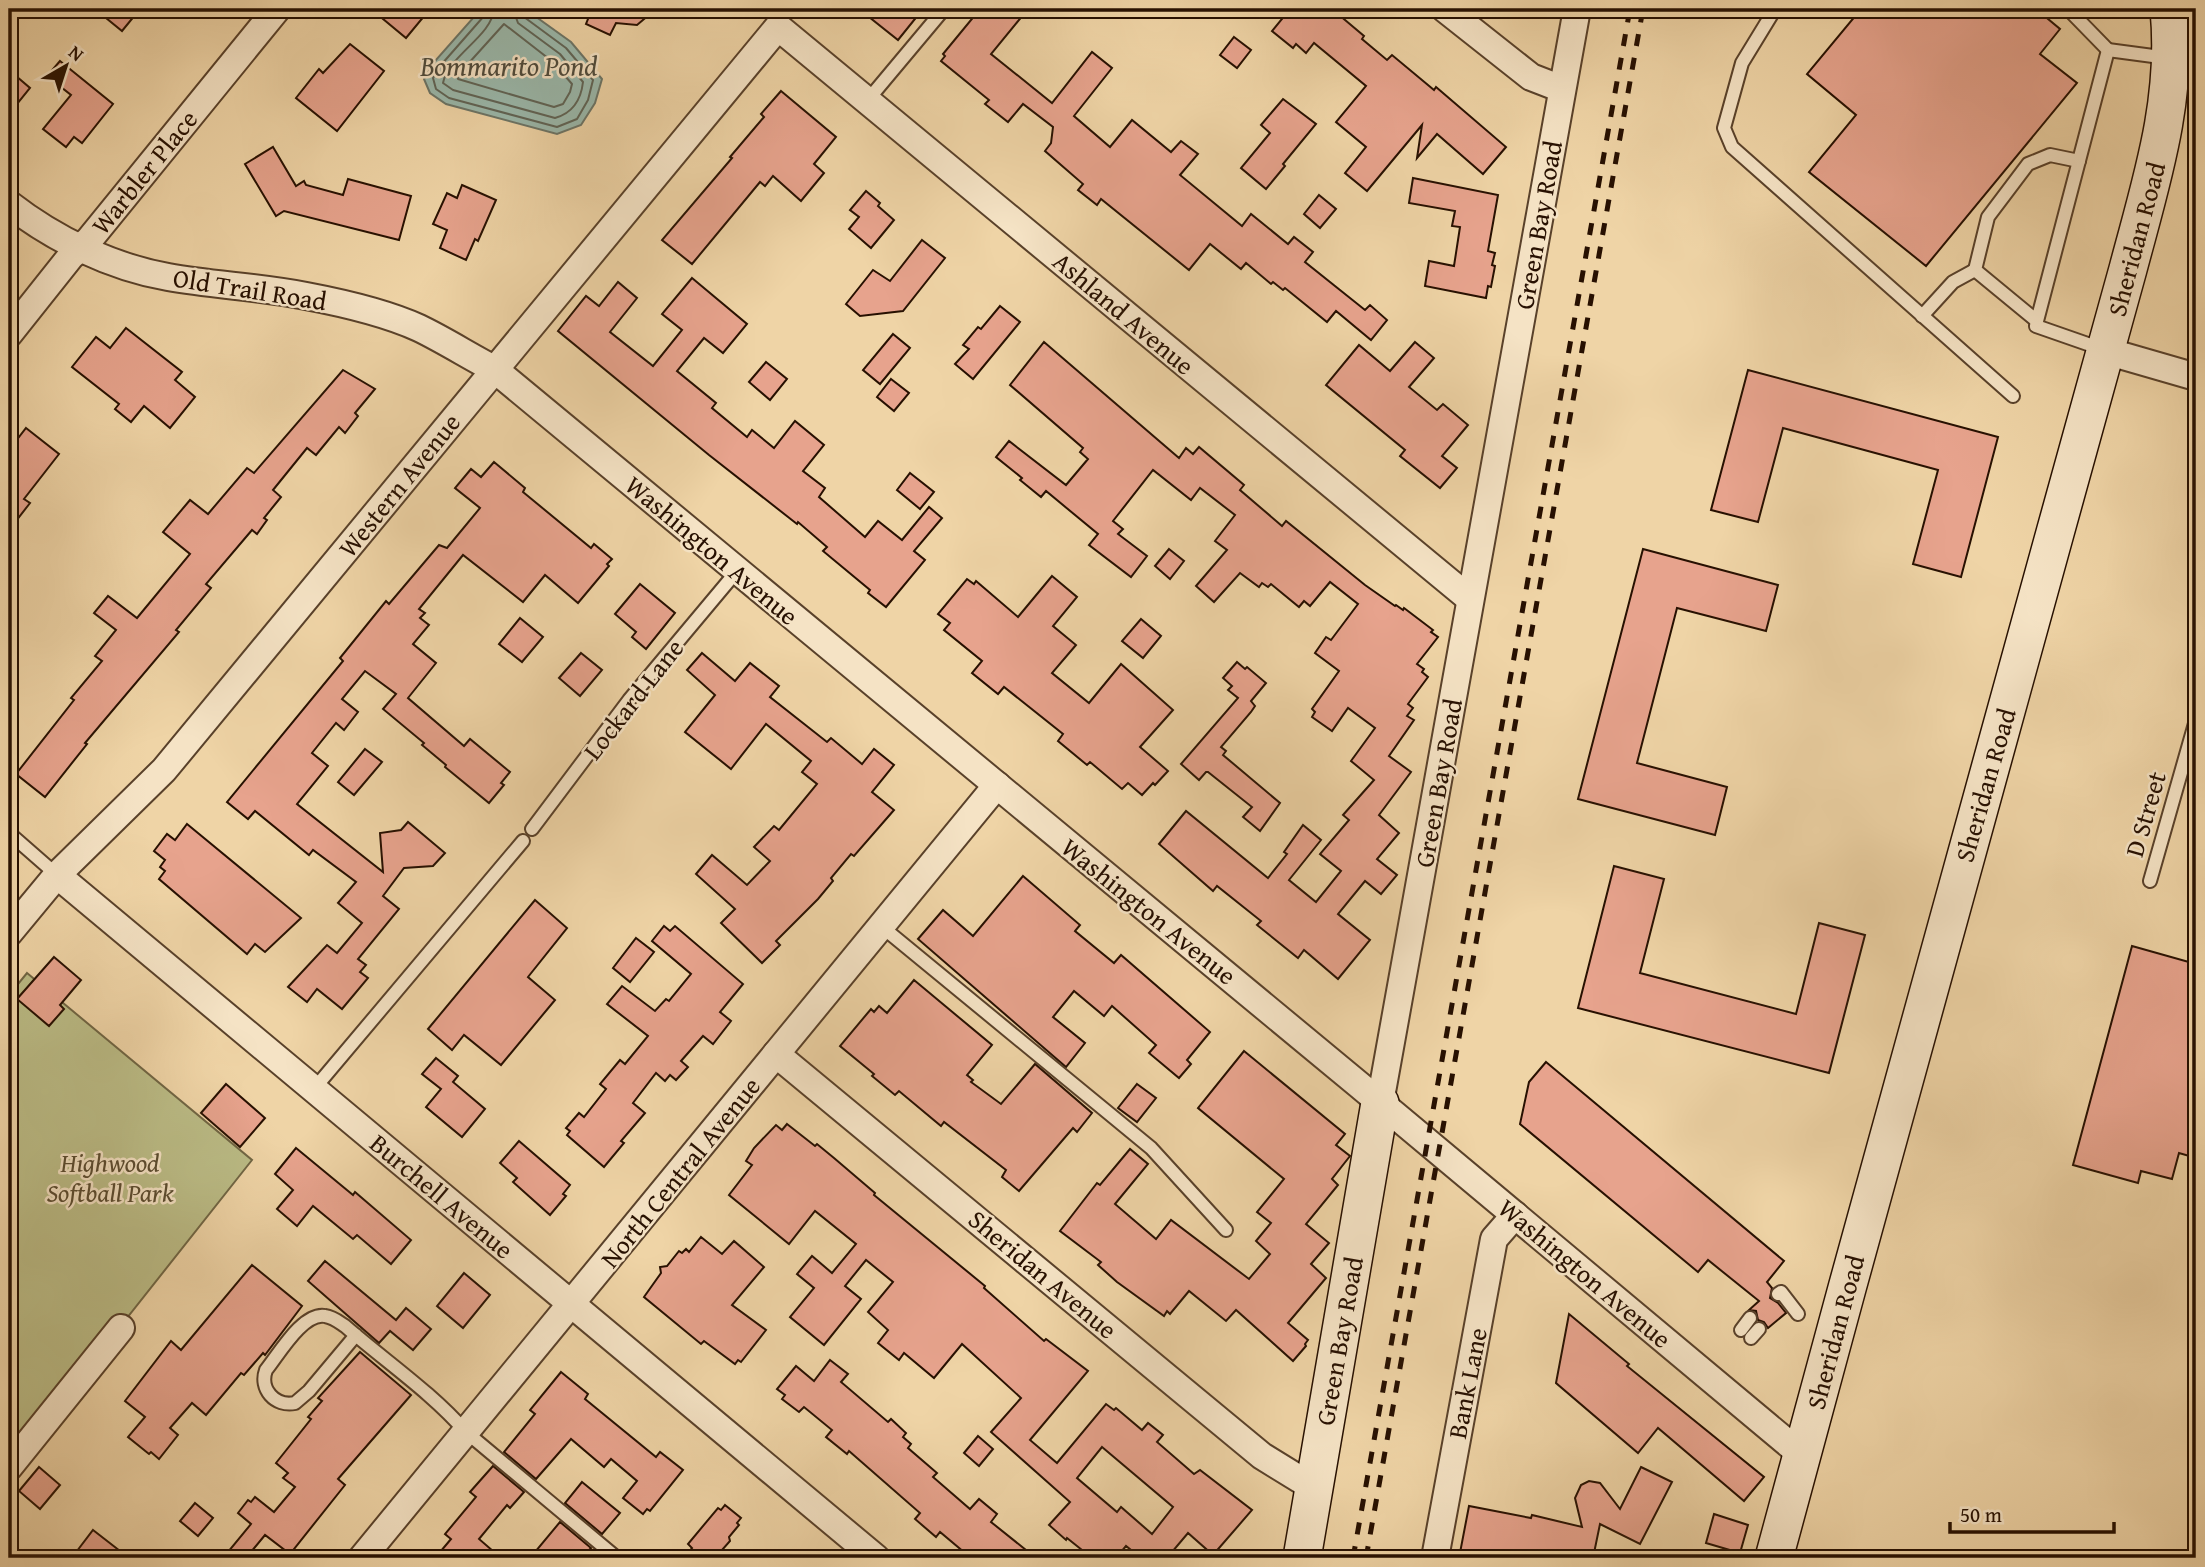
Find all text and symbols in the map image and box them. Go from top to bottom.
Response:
north arrow [32,32,102,102]
text: N [63,38,91,68]
water label: Bommarito Pond [419,45,598,86]
street label: Warbler Place [81,101,207,243]
street label: Green Bay Road [1504,138,1572,312]
street label: Sheridan Road [2097,157,2175,321]
street label: Ashland Avenue [1045,242,1203,384]
street label: Old Trail Road [171,258,330,320]
street label: Western Avenue [328,404,470,566]
street label: Washington Avenue [617,466,807,634]
street label: Lockard Lane [573,630,693,768]
street label: Green Bay Road [1404,696,1472,870]
street label: Sheridan Road [1944,703,2026,867]
street label: D Street [2114,767,2176,861]
street label: Washington Avenue [1053,828,1245,994]
street label: North Central Avenue [591,1068,769,1276]
street label: Burchell Avenue [362,1124,522,1268]
park label: Highwood Softball Park [46,1143,174,1212]
street label: Washington Avenue [1490,1189,1680,1357]
street label: Sheridan Avenue [960,1200,1126,1348]
street label: Sheridan Road [1796,1250,1874,1414]
street label: Green Bay Road [1305,1254,1373,1428]
street label: Bank Lane [1437,1324,1497,1442]
scale bar [1950,1490,2114,1534]
text: 50 m [1960,1499,2002,1530]

